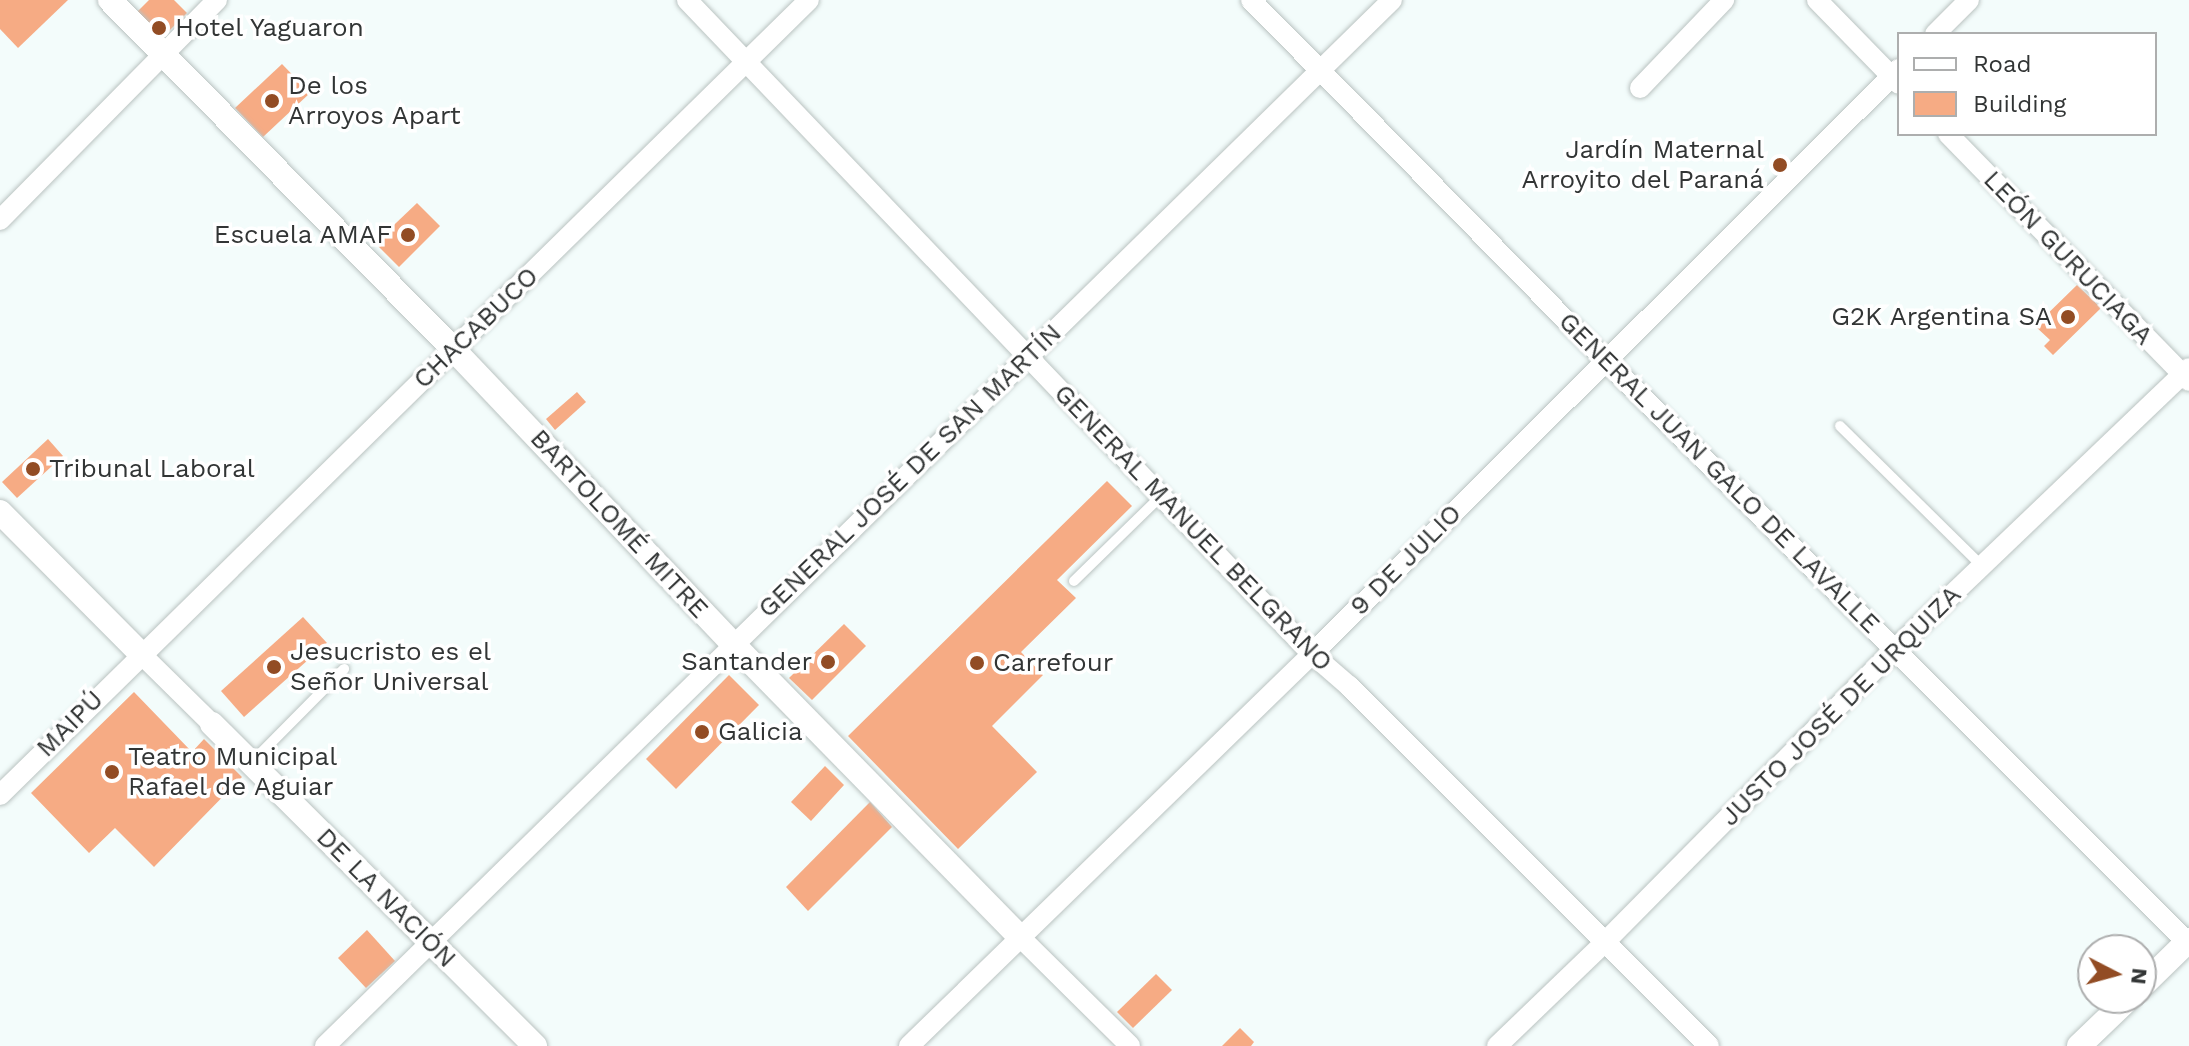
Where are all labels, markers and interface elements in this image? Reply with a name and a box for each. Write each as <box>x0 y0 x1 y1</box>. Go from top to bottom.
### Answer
place label: Hotel Yaguaron <box>175 12 366 44</box>
marker: Hotel Yaguaron <box>150 19 168 37</box>
legend <box>1897 32 2157 136</box>
text: Road <box>1973 50 2032 78</box>
place label: De los Arroyos Apart <box>288 70 462 132</box>
text: Building <box>1973 90 2066 118</box>
marker: De los Arroyos Apart <box>263 92 281 110</box>
place label: Jardín Maternal Arroyito del Paraná <box>1521 134 1764 196</box>
marker: Jardín Maternal Arroyito del Paraná <box>1771 156 1789 174</box>
street label: LEÓN GURUCIAGA <box>1977 164 2159 352</box>
place label: Escuela AMAF <box>212 219 392 251</box>
marker: Escuela AMAF <box>399 226 417 244</box>
street label: CHACABUCO <box>407 261 545 395</box>
place label: G2K Argentina SA <box>1829 301 2052 333</box>
street label: GENERAL JUAN GALO DE LAVALLE <box>1552 306 1886 640</box>
marker: G2K Argentina SA <box>2059 308 2077 326</box>
street label: GENERAL JOSÉ DE SAN MARTÍN <box>751 317 1069 625</box>
street label: GENERAL MANUEL BELGRANO <box>1047 378 1339 678</box>
street label: BARTOLOMÉ MITRE <box>523 423 715 625</box>
place label: Tribunal Laboral <box>49 453 255 485</box>
marker: Tribunal Laboral <box>24 460 42 478</box>
street label: 9 DE JULIO <box>1344 498 1468 622</box>
street label: JUSTO JOSÉ DE URQUIZA <box>1714 579 1968 833</box>
place label: Jesucristo es el Señor Universal <box>290 636 491 698</box>
place label: Santander <box>681 646 812 678</box>
place label: Carrefour <box>993 647 1113 679</box>
marker: Santander <box>819 653 837 671</box>
marker: Carrefour <box>968 654 986 672</box>
marker: Jesucristo es el Señor Universal <box>265 658 283 676</box>
street label: MAIPÚ <box>30 684 110 764</box>
place label: Galicia <box>718 716 803 748</box>
marker: Galicia <box>693 723 711 741</box>
place label: Teatro Municipal Rafael de Aguiar <box>128 741 337 802</box>
marker: Teatro Municipal Rafael de Aguiar <box>103 763 121 781</box>
street label: DE LA NACIÓN <box>309 821 463 975</box>
north arrow <box>2077 934 2157 1014</box>
text: N <box>2126 967 2153 986</box>

